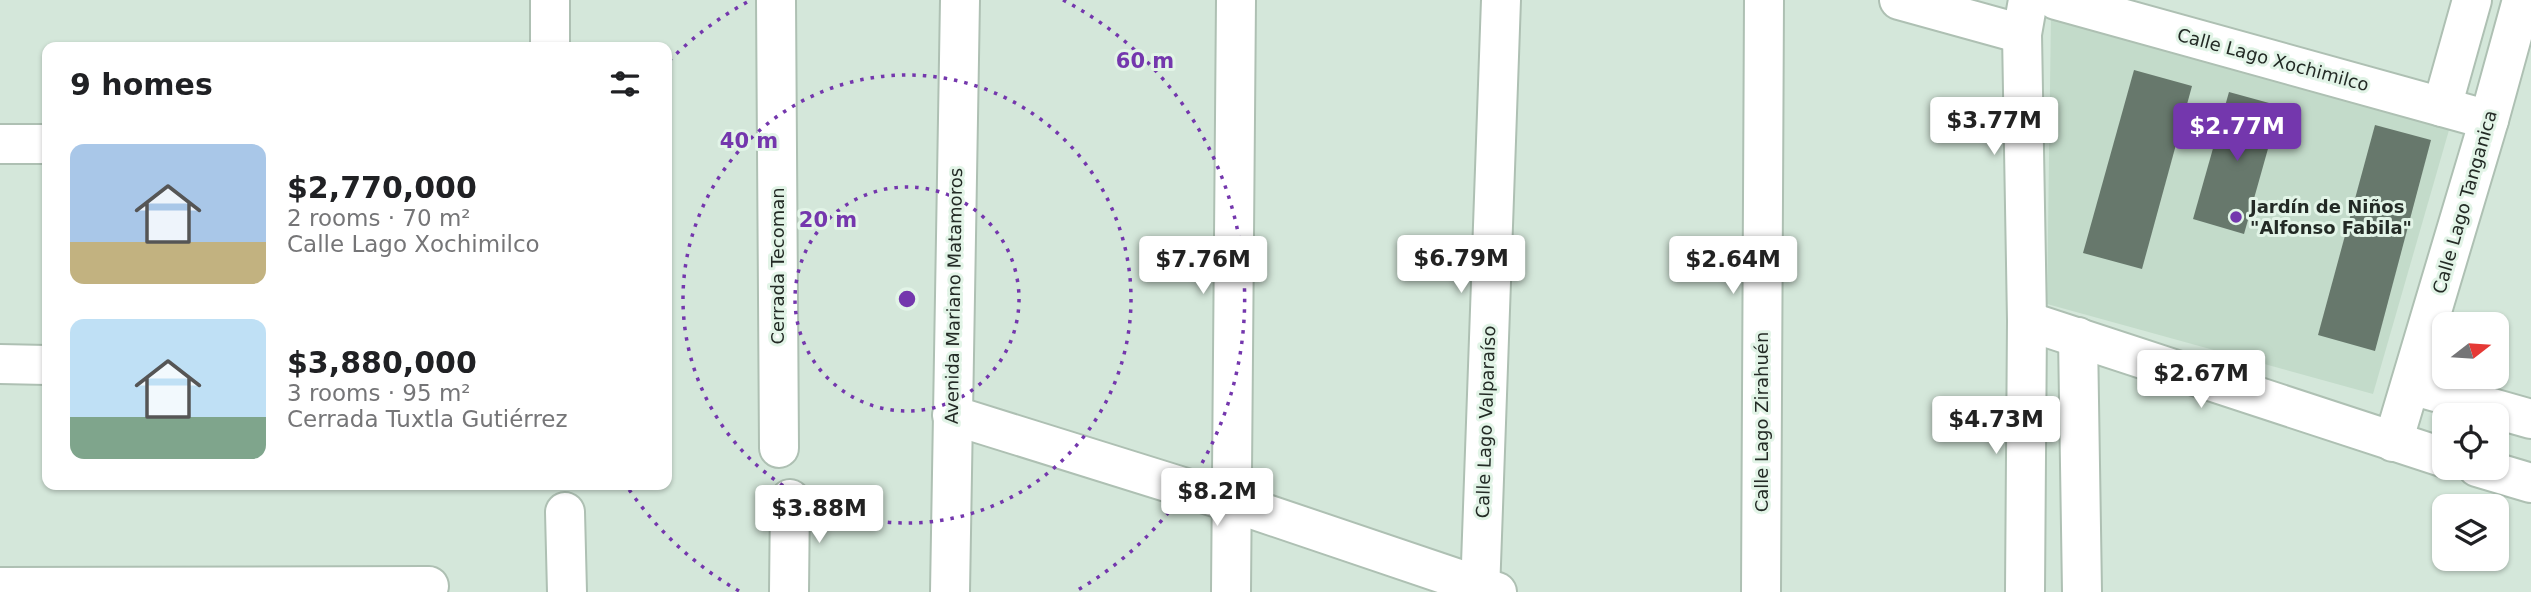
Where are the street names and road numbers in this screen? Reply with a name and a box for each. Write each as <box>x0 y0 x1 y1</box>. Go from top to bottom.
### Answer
street label: Calle Lago Xochimilco <box>2175 24 2371 95</box>
street label: Calle Lago Tanganica <box>2428 108 2501 296</box>
street label: Avenida Mariano Matamoros <box>941 168 966 424</box>
street label: Cerrada Tecoman <box>767 187 788 345</box>
street label: Calle Lago Valparaíso <box>1472 325 1499 519</box>
street label: Calle Lago Zirahuén <box>1751 332 1772 512</box>

